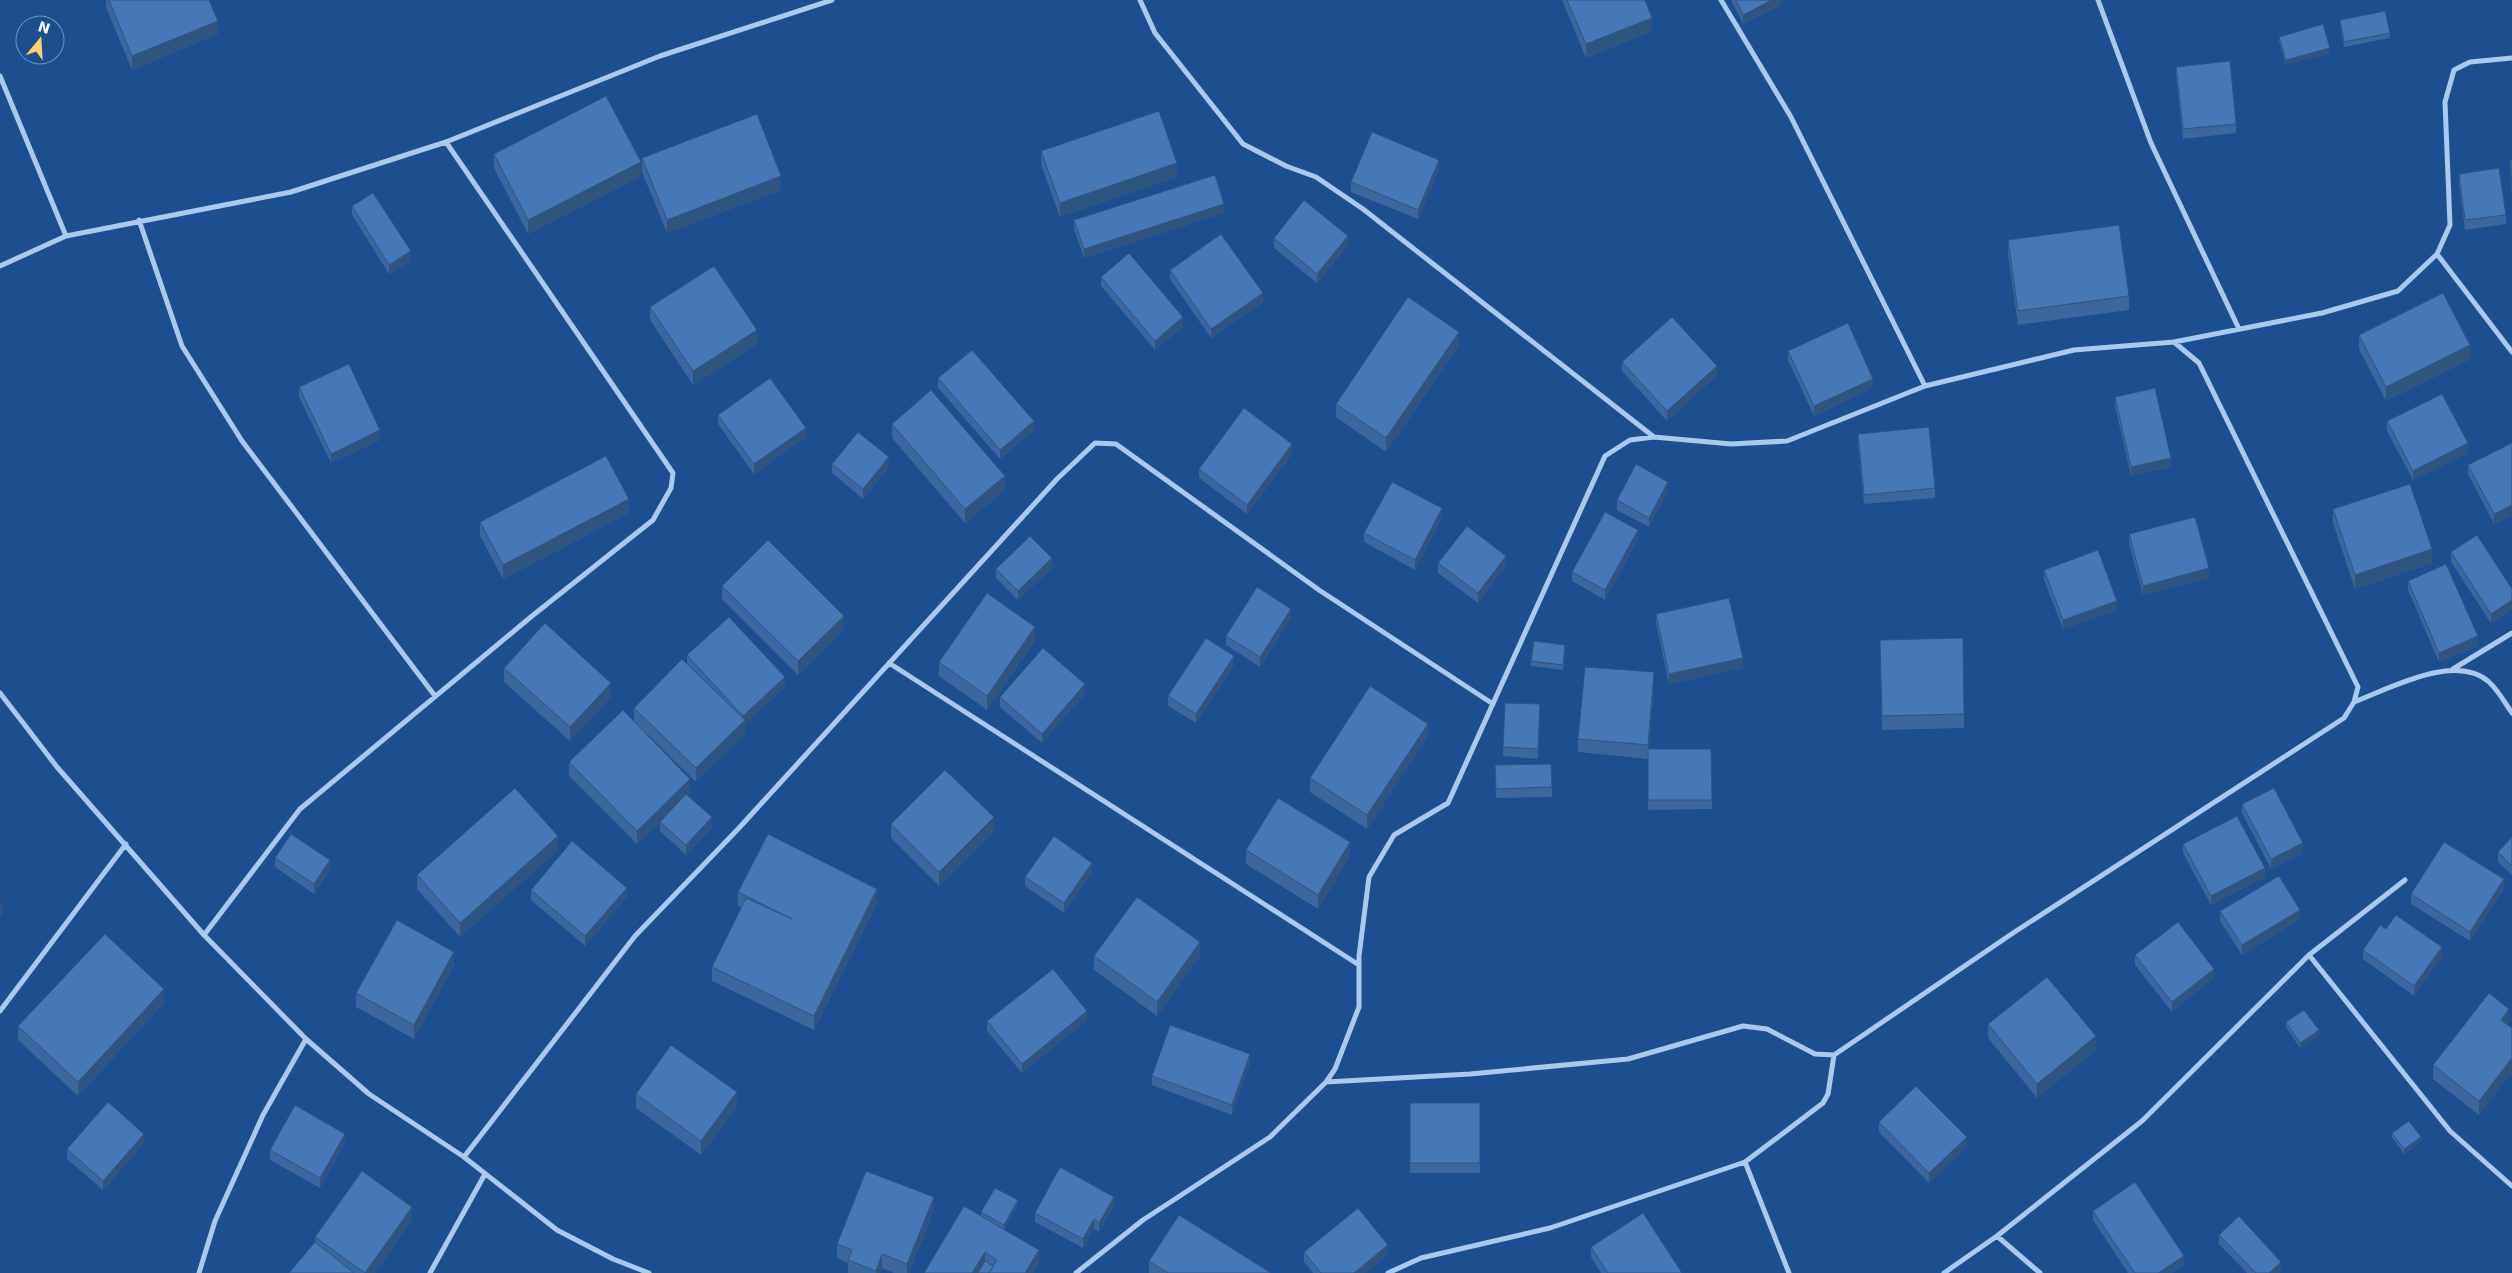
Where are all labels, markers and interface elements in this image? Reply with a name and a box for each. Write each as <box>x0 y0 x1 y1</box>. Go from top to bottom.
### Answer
north arrow <box>15 15 65 65</box>
text: N <box>36 18 52 37</box>

